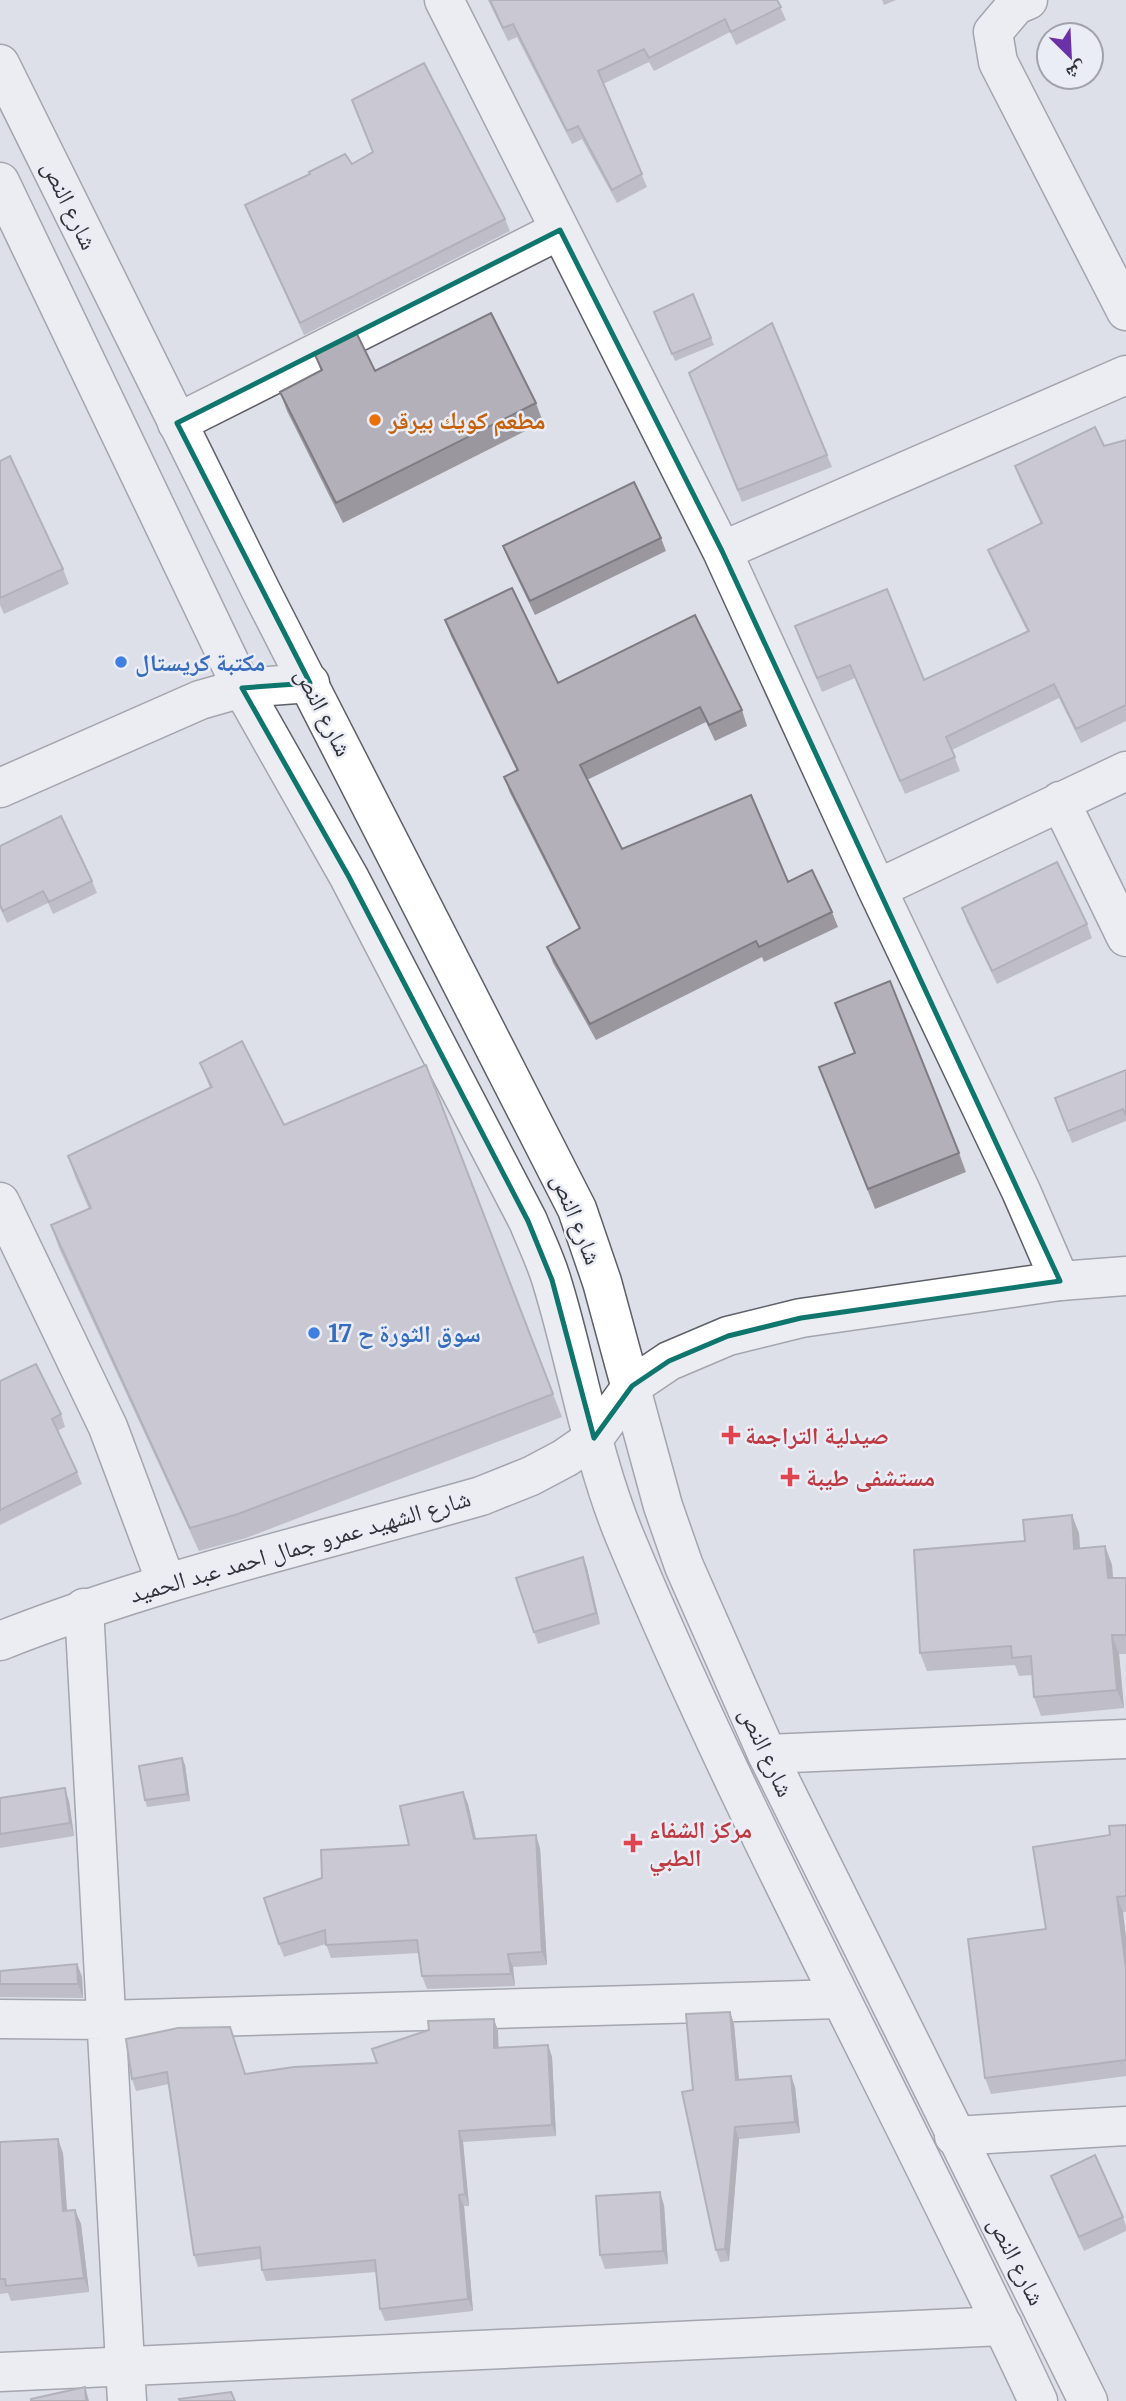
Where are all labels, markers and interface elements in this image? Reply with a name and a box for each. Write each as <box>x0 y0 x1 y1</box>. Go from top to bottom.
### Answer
north arrow <box>1035 21 1105 91</box>
text: ش <box>1063 56 1091 87</box>
street label: شارع النص <box>35 155 105 255</box>
place label: مطعم كويك بيرقر <box>388 405 546 437</box>
marker: مطعم كويك بيرقر <box>367 412 383 428</box>
place label: مكتبة كريستال <box>135 647 265 678</box>
marker: مكتبة كريستال <box>113 654 129 670</box>
street label: شارع النص <box>289 662 359 762</box>
street label: شارع النص <box>545 1169 609 1269</box>
place label: سوق الثورة ح 17 <box>328 1318 481 1349</box>
marker: سوق الثورة ح 17 <box>306 1325 322 1341</box>
place label: صيدلية التراجمة <box>745 1420 889 1451</box>
marker: صيدلية التراجمة <box>723 1427 739 1443</box>
place label: مستشفى طيبة <box>806 1462 935 1493</box>
marker: مستشفى طيبة <box>780 1467 800 1487</box>
street label: شارع الشهيد عمرو جمال احمد عبد الحميد <box>126 1482 474 1610</box>
street label: شارع النص <box>733 1702 801 1802</box>
place label: مركز الشفاء الطبي <box>649 1814 752 1876</box>
marker: مركز الشفاء الطبي <box>623 1833 643 1853</box>
street label: شارع النص <box>982 2211 1052 2311</box>

